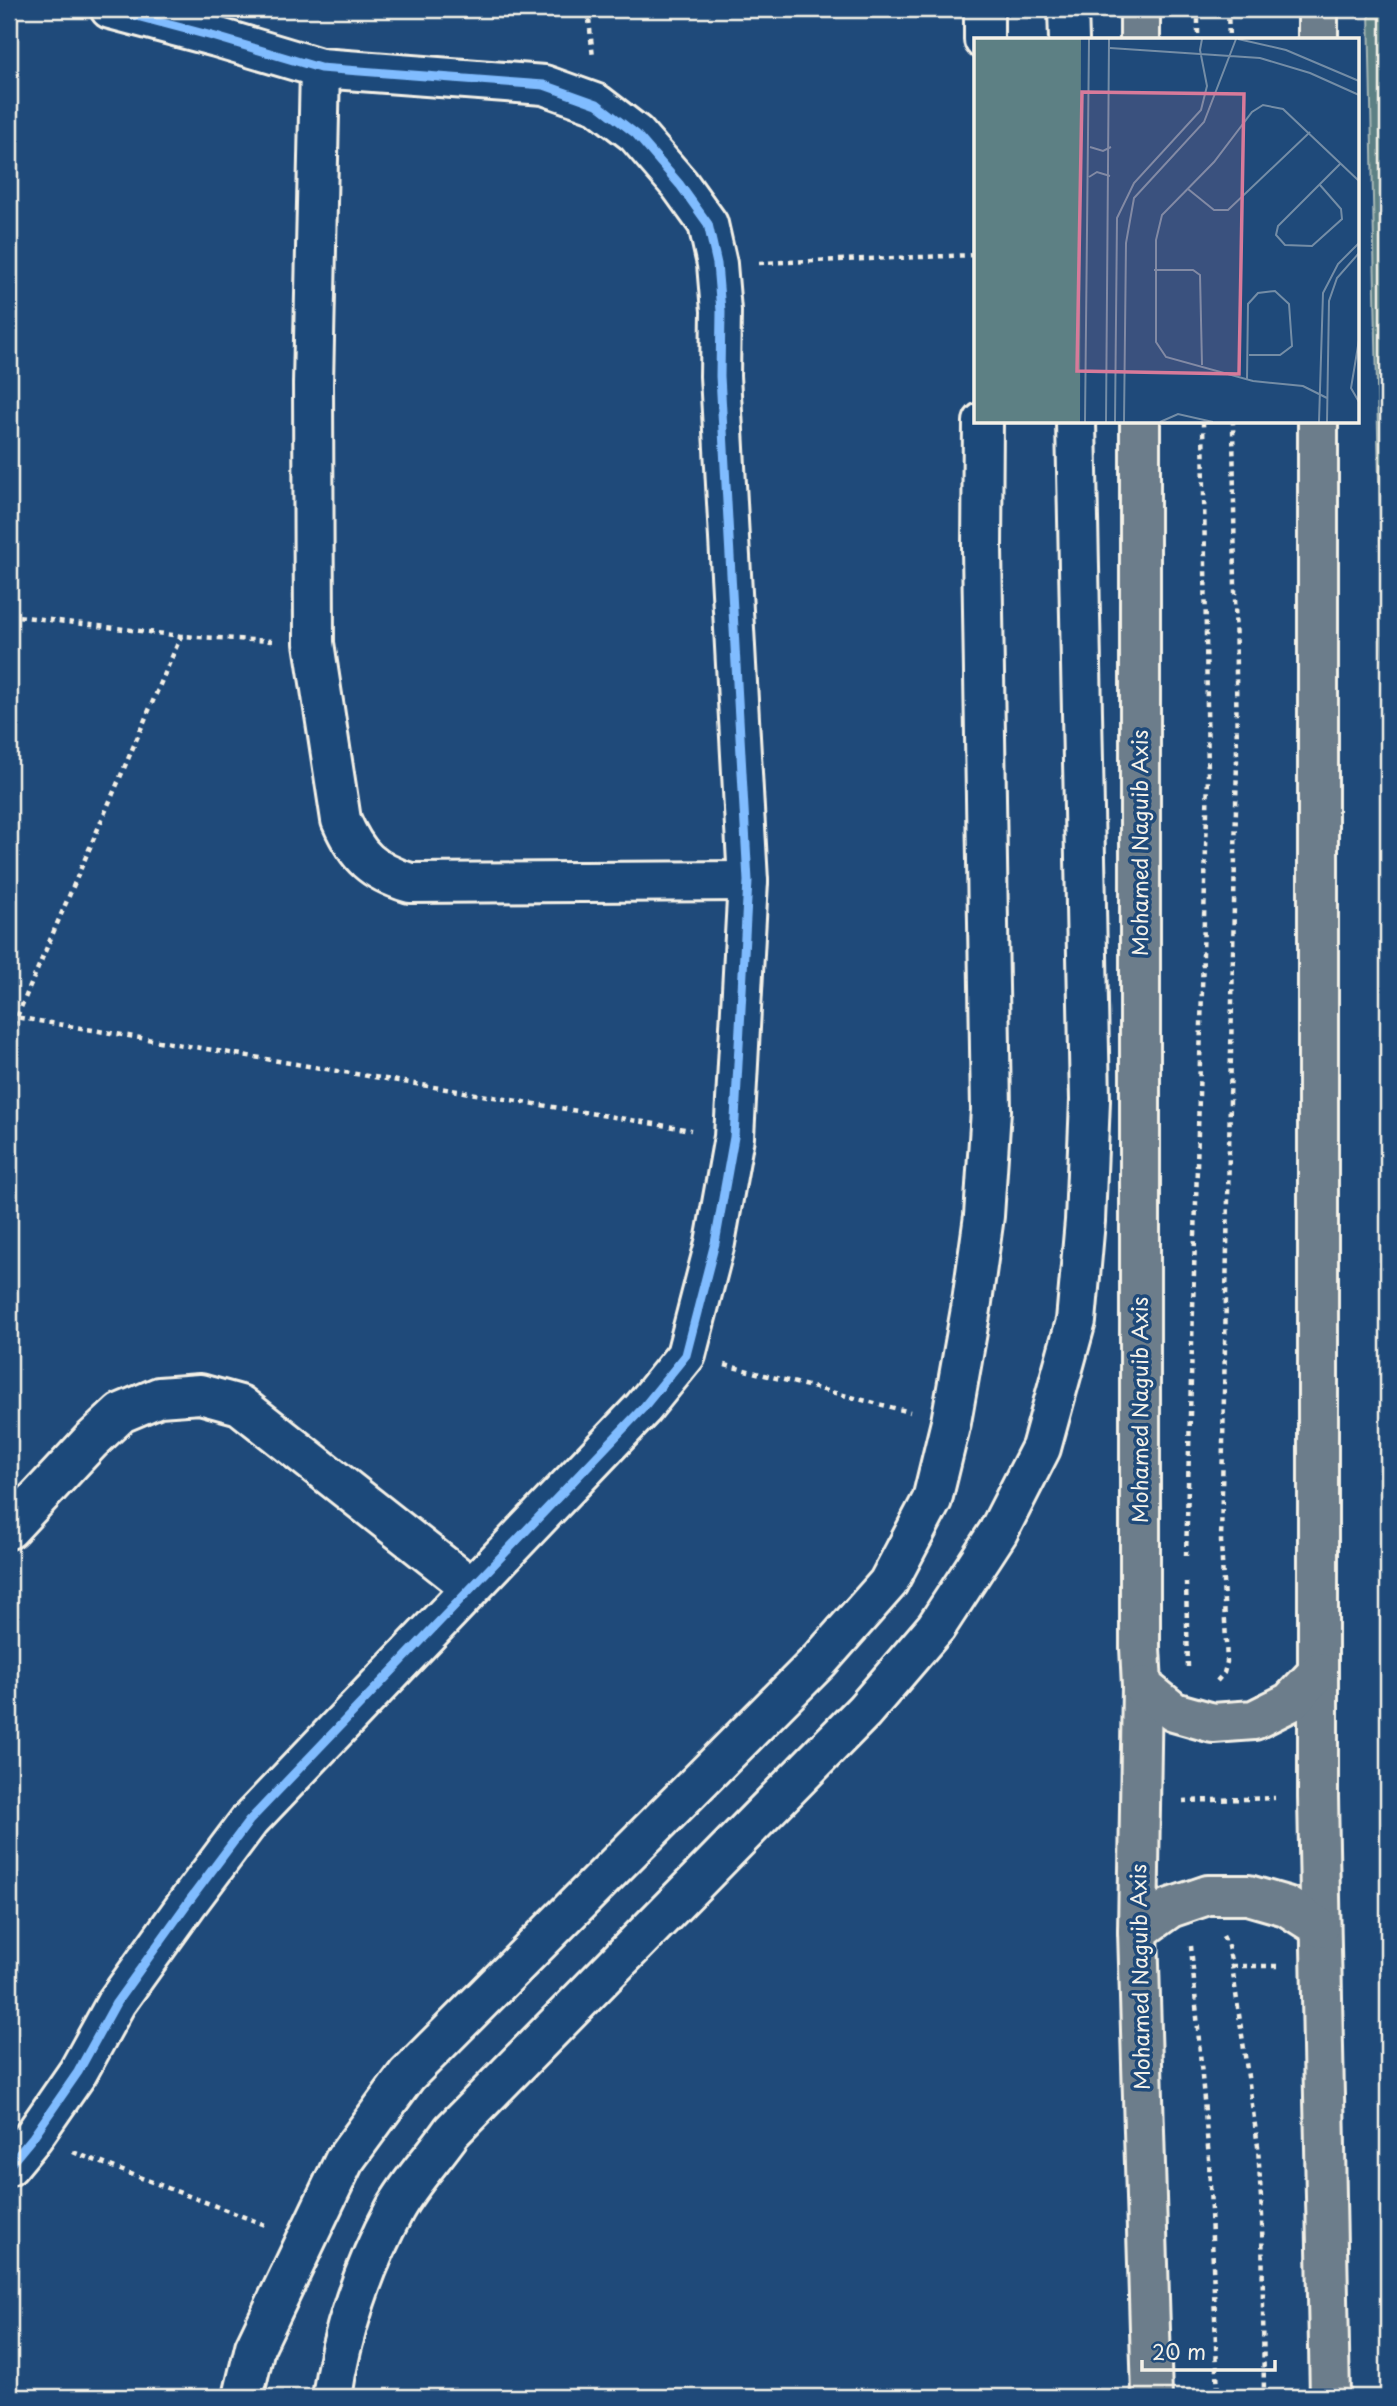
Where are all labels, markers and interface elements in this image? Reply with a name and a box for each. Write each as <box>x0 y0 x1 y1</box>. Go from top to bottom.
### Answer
inset map <box>974 38 1358 424</box>
street label: Mohamed Naguib Axis <box>1123 730 1155 956</box>
street label: Mohamed Naguib Axis <box>1123 1297 1155 1523</box>
street label: Mohamed Naguib Axis <box>1121 1864 1157 2091</box>
scale bar <box>1142 2329 1274 2373</box>
text: 20 m <box>1152 2335 1206 2367</box>

